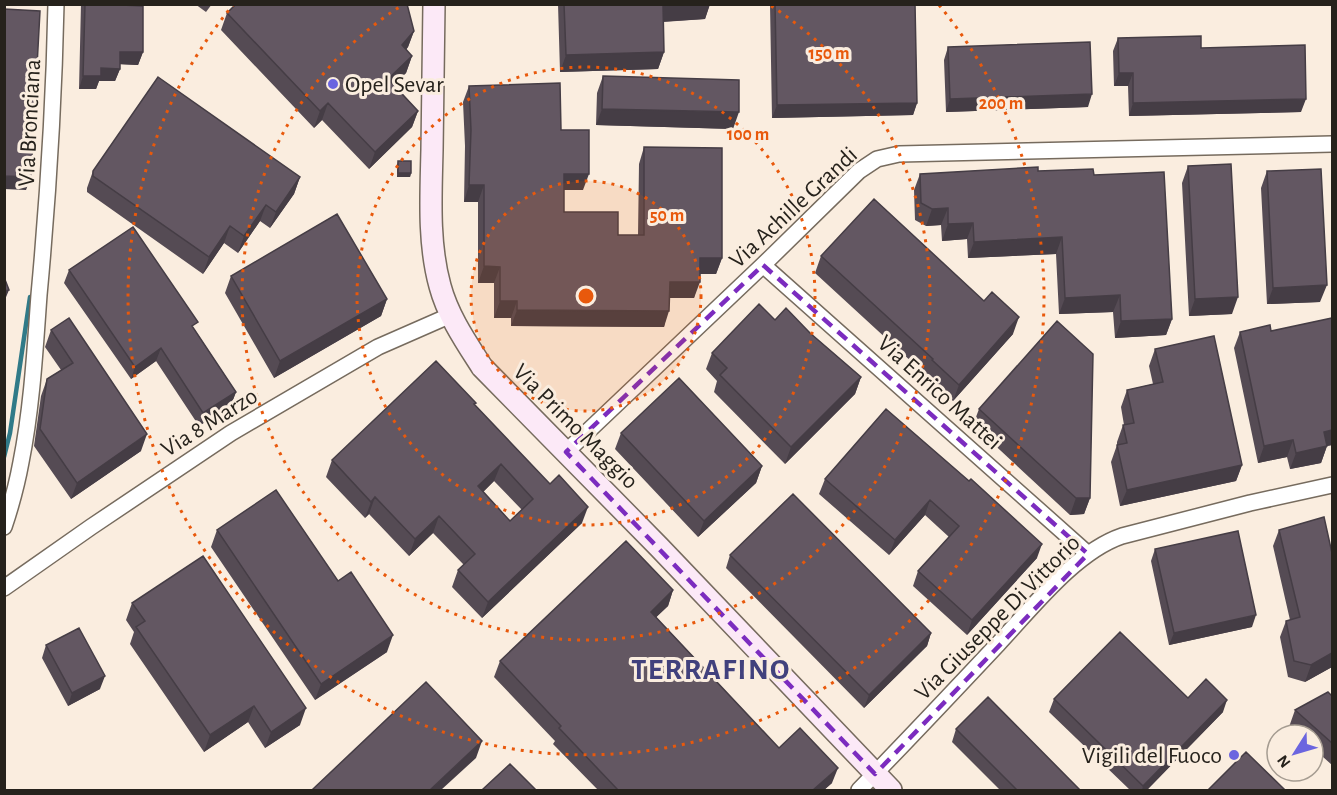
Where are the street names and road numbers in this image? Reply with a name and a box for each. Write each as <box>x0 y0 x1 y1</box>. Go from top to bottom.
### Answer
street label: Via Bronciana <box>15 58 45 188</box>
street label: Via Achille Grandi <box>725 143 862 273</box>
street label: Via Enrico Mattei <box>873 331 1006 455</box>
street label: Via Primo Maggio <box>508 360 642 494</box>
street label: Via 8 Marzo <box>157 384 262 462</box>
street label: Via Giuseppe Di Vittorio <box>910 530 1085 705</box>

